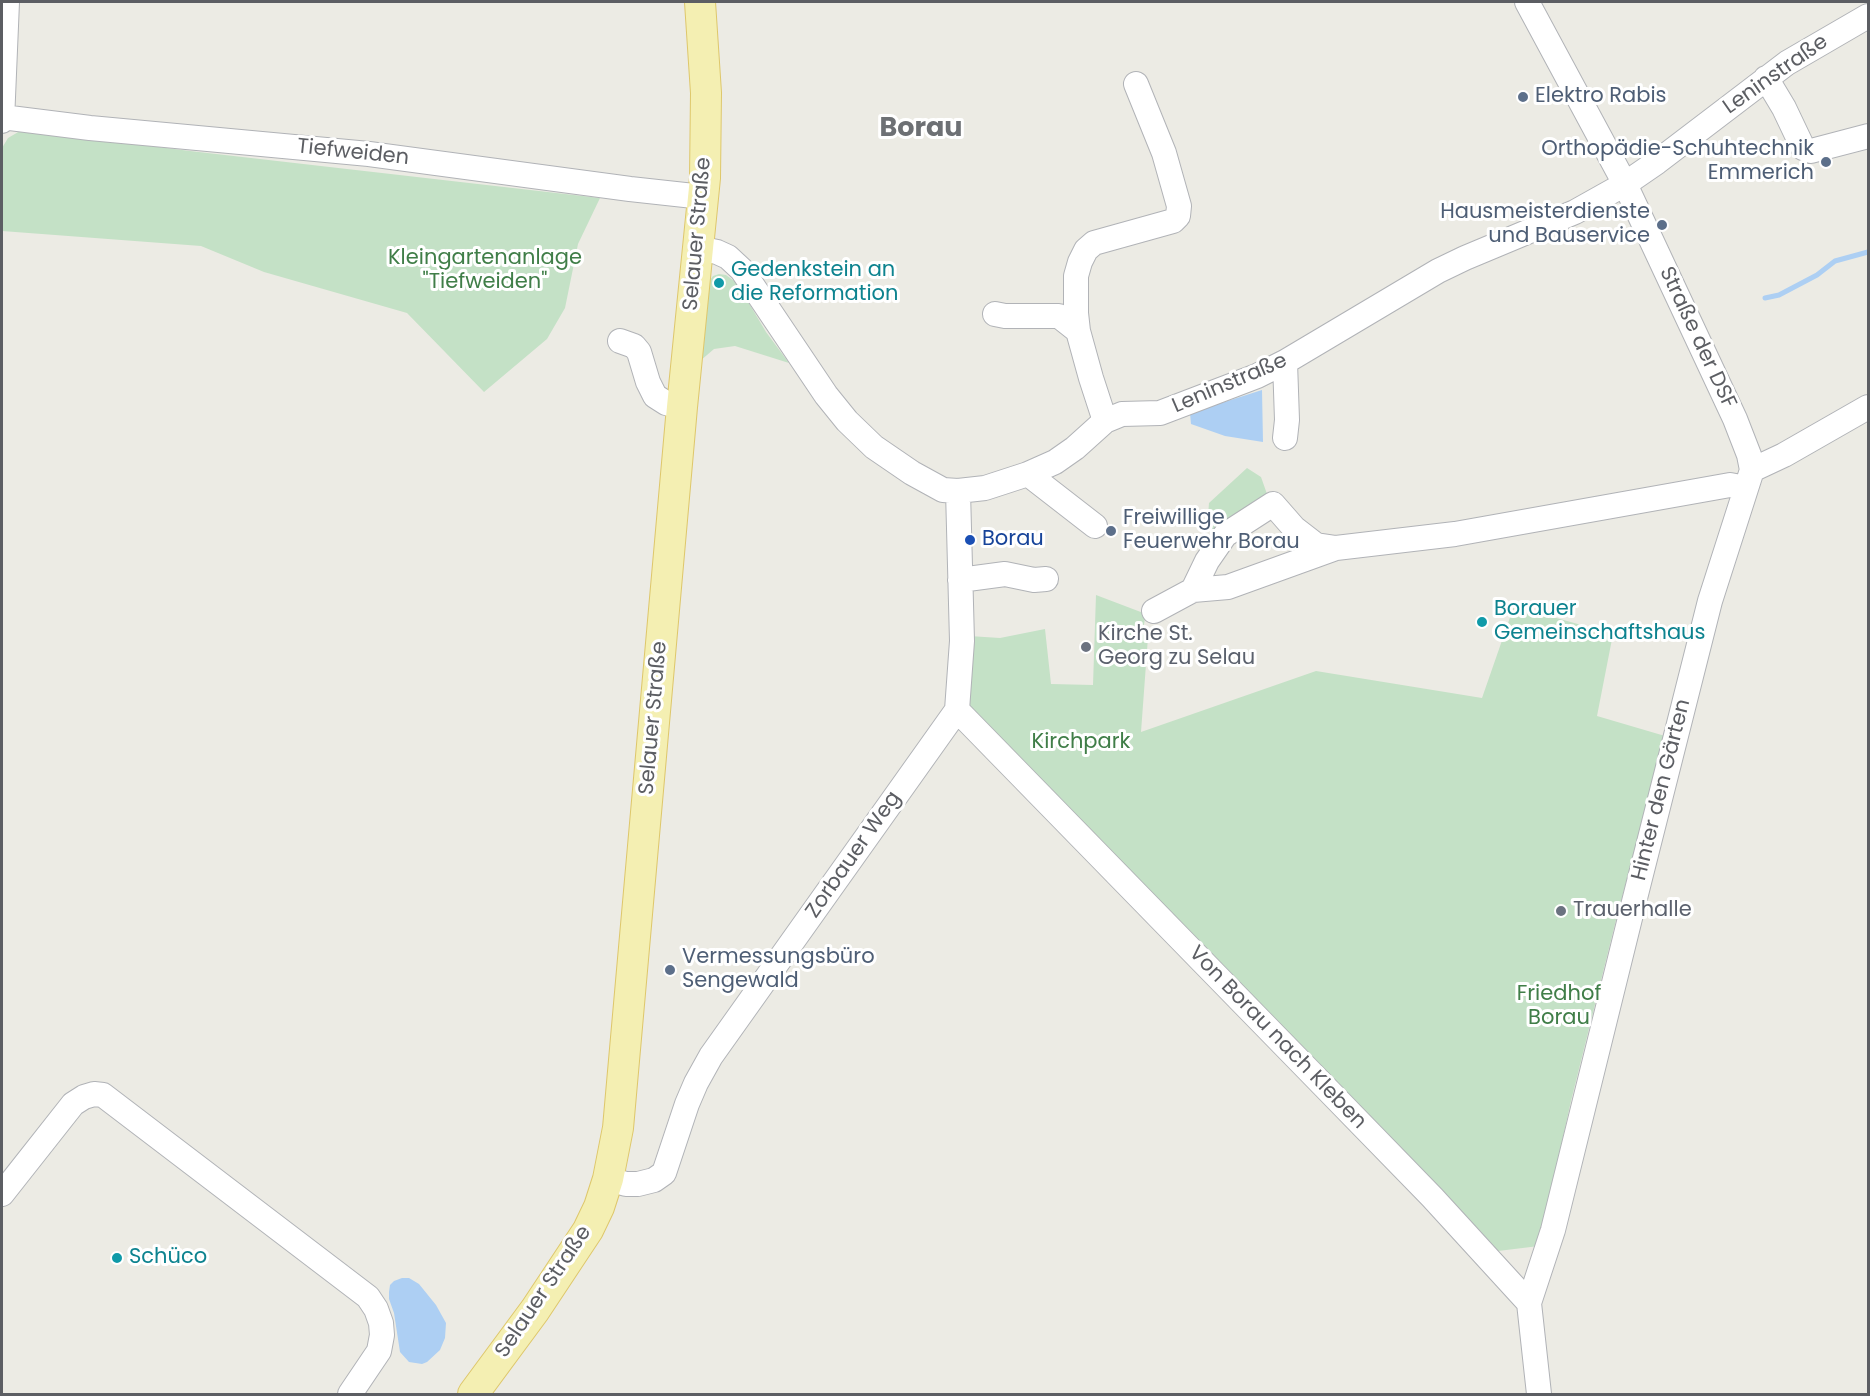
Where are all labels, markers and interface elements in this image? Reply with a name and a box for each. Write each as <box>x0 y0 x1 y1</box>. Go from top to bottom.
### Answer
street label: Leninstraße <box>1719 30 1833 120</box>
place label: Elektro Rabis <box>1535 84 1667 110</box>
marker: Elektro Rabis <box>1516 90 1530 104</box>
district label: Borau <box>879 113 963 145</box>
street label: Tiefweiden <box>296 135 410 171</box>
place label: Orthopädie-Schuhtechnik Emmerich <box>1541 137 1814 187</box>
marker: Orthopädie-Schuhtechnik Emmerich <box>1819 155 1833 169</box>
street label: Selauer Straße <box>679 156 717 312</box>
place label: Hausmeisterdienste und Bauservice <box>1440 200 1650 250</box>
marker: Hausmeisterdienste und Bauservice <box>1655 218 1669 232</box>
park label: Kleingartenanlage "Tiefweiden" <box>388 246 582 296</box>
place label: Gedenkstein an die Reformation <box>731 258 898 308</box>
street label: Straße der DSF <box>1653 263 1741 413</box>
marker: Gedenkstein an die Reformation <box>712 276 726 290</box>
street label: Leninstraße <box>1169 349 1291 419</box>
place label: Freiwillige Feuerwehr Borau <box>1123 506 1300 556</box>
marker: Freiwillige Feuerwehr Borau <box>1104 524 1118 538</box>
place label: Borau <box>982 527 1044 553</box>
marker: Borau <box>963 533 977 547</box>
place label: Borauer Gemeinschaftshaus <box>1494 597 1706 647</box>
marker: Borauer Gemeinschaftshaus <box>1475 615 1489 629</box>
place label: Kirche St. Georg zu Selau <box>1098 622 1255 672</box>
street label: Selauer Straße <box>635 640 673 796</box>
marker: Kirche St. Georg zu Selau <box>1079 640 1093 654</box>
street label: Hinter den Gärten <box>1627 697 1697 883</box>
park label: Kirchpark <box>1032 730 1130 756</box>
street label: Zorbauer Weg <box>801 787 907 923</box>
place label: Trauerhalle <box>1573 898 1692 924</box>
marker: Trauerhalle <box>1554 904 1568 918</box>
street label: Von Borau nach Kleben <box>1183 941 1371 1135</box>
place label: Vermessungsbüro Sengewald <box>682 945 875 995</box>
marker: Vermessungsbüro Sengewald <box>663 963 677 977</box>
park label: Friedhof Borau <box>1517 982 1601 1032</box>
street label: Selauer Straße <box>491 1221 597 1363</box>
place label: Schüco <box>129 1245 207 1271</box>
marker: Schüco <box>110 1251 124 1265</box>

